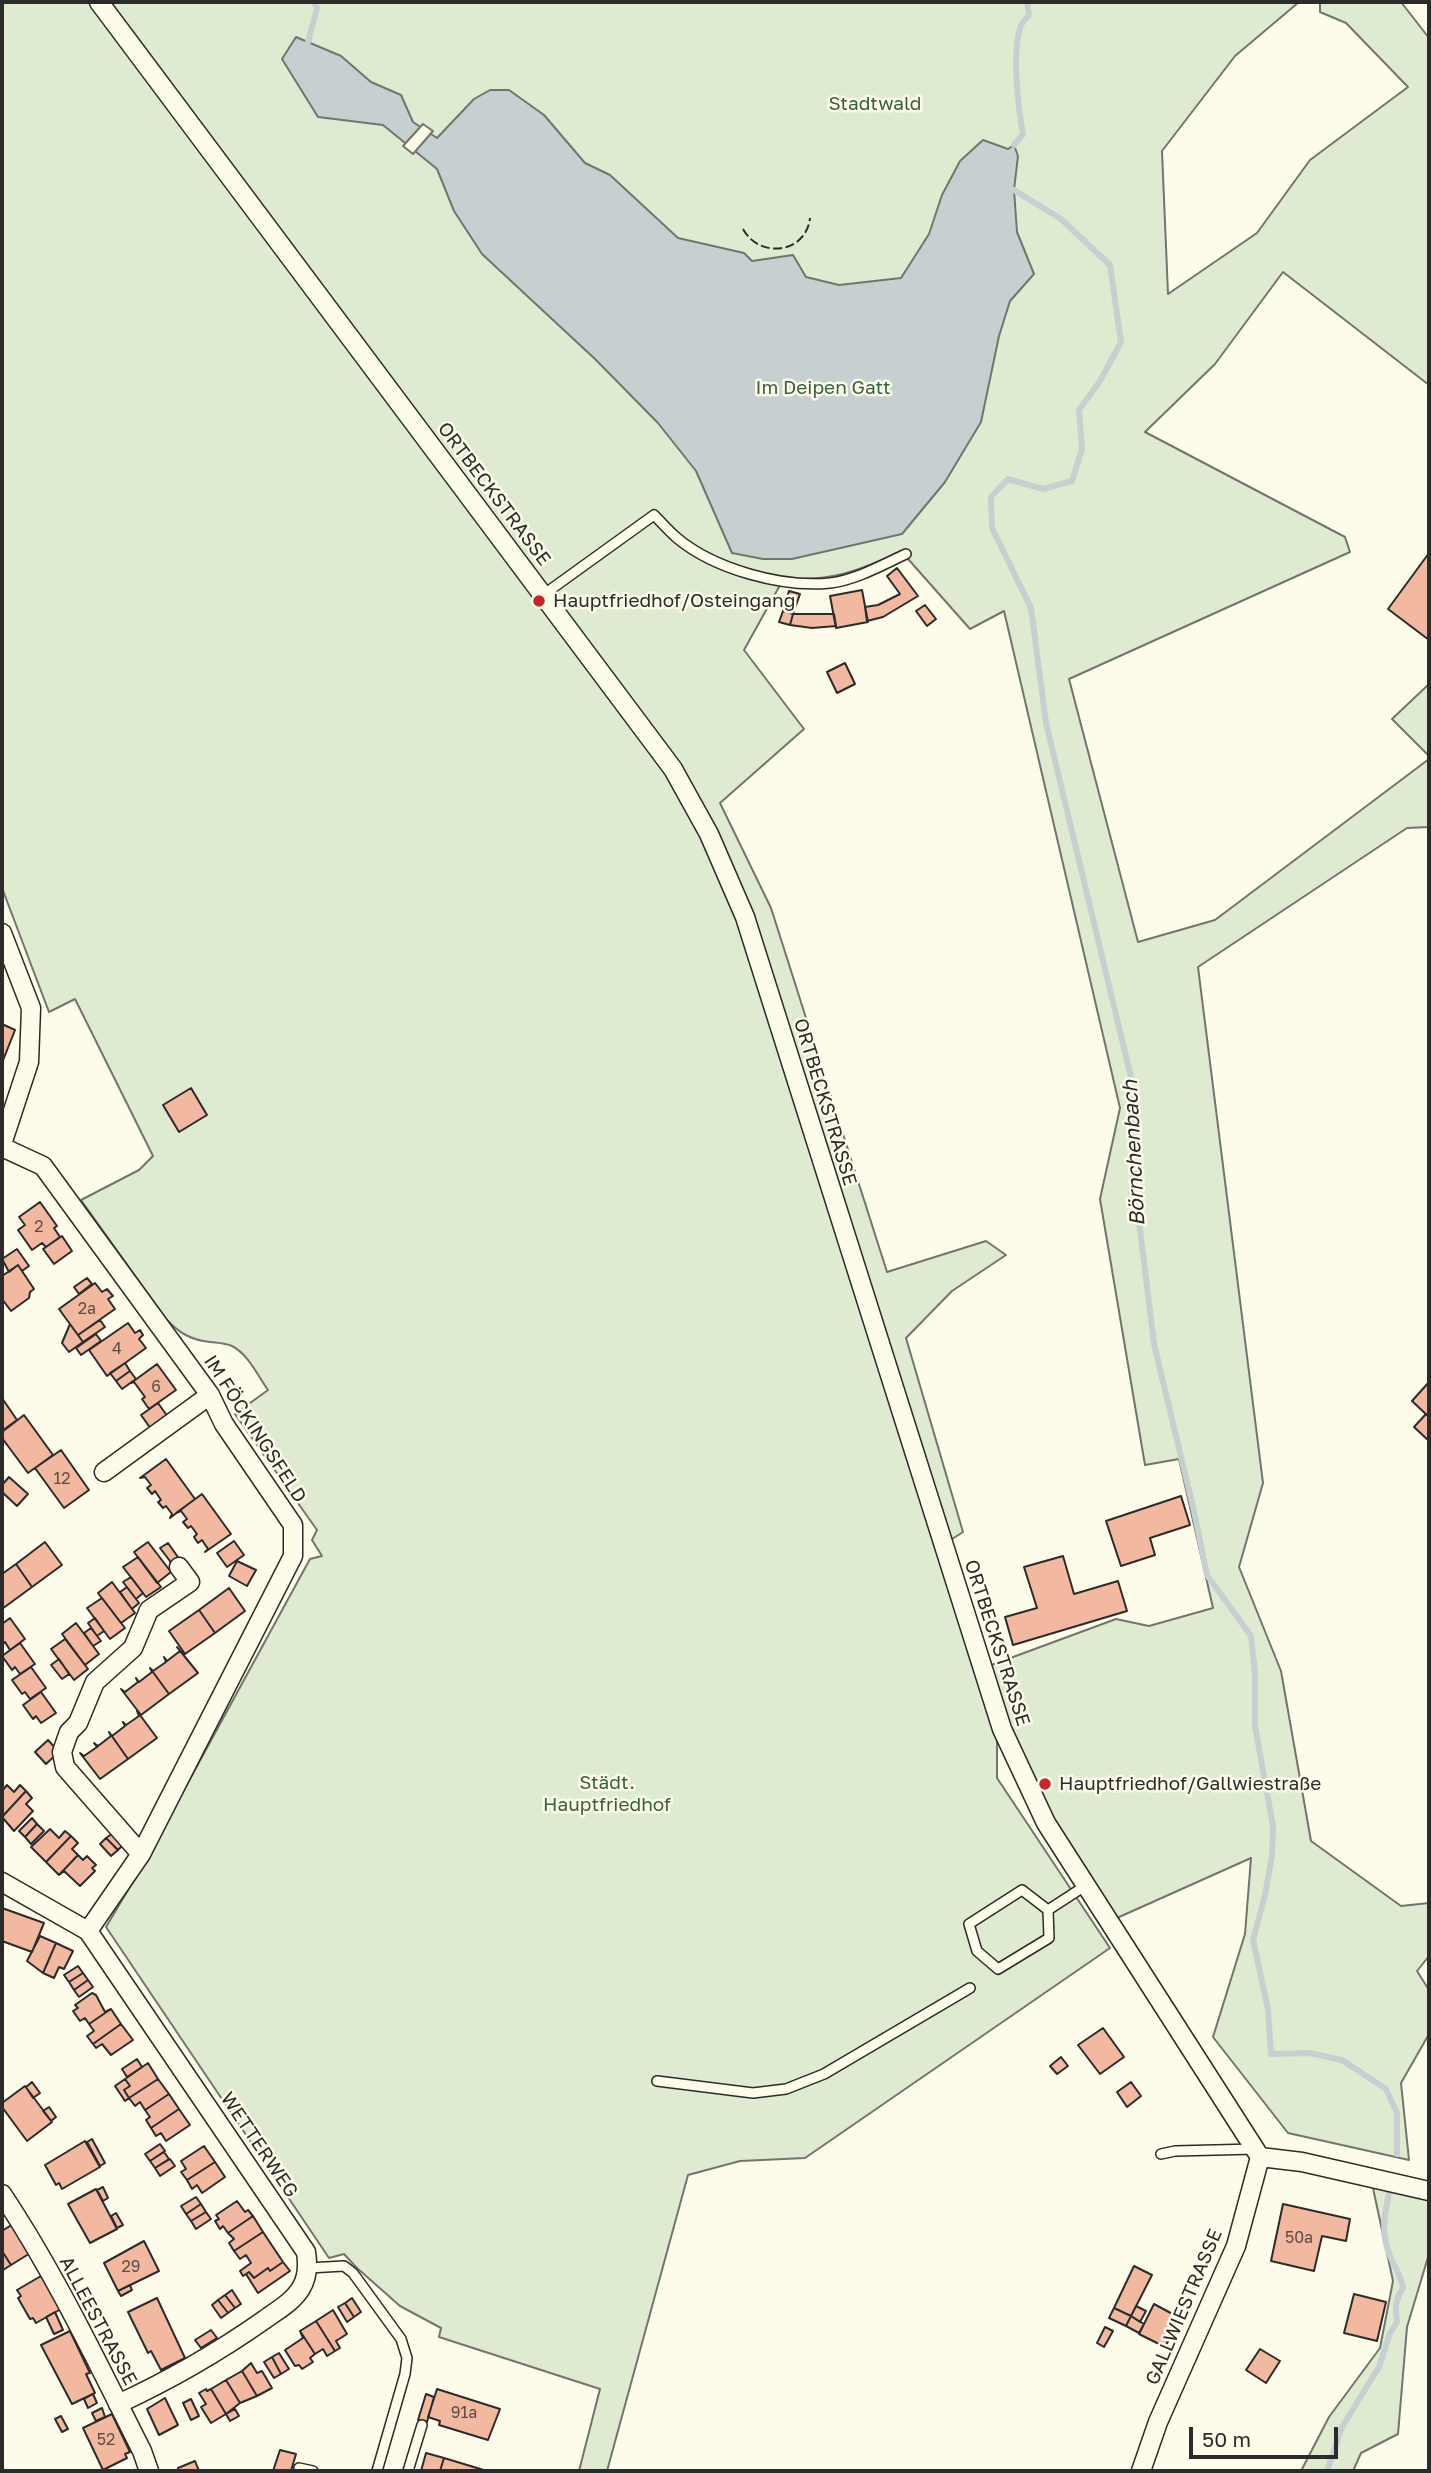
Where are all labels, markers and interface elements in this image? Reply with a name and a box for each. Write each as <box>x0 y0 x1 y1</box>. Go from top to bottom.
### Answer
park label: Stadtwald <box>829 93 921 115</box>
park label: Im Deipen Gatt <box>755 377 891 399</box>
street label: ORTBECKSTRASSE <box>433 418 555 570</box>
place label: Hauptfriedhof/Osteingang <box>553 590 795 612</box>
marker: Hauptfriedhof/Osteingang <box>531 593 547 609</box>
street label: ORTBECKSTRASSE <box>789 1016 861 1188</box>
water label: Börnchenbach <box>1118 1079 1150 1227</box>
house number: 2 <box>34 1217 44 1237</box>
house number: 2a <box>78 1299 96 1319</box>
house number: 4 <box>112 1339 122 1359</box>
street label: IM FÖCKINGSFELD <box>199 1351 311 1507</box>
house number: 6 <box>151 1377 161 1397</box>
house number: 12 <box>53 1469 71 1489</box>
street label: ORTBECKSTRASSE <box>959 1557 1035 1729</box>
park label: Städt. Hauptfriedhof <box>543 1772 671 1816</box>
place label: Hauptfriedhof/Gallwiestraße <box>1059 1773 1321 1795</box>
marker: Hauptfriedhof/Gallwiestraße <box>1037 1776 1053 1792</box>
street label: WETTERWEG <box>215 2088 303 2202</box>
street label: GALLWIESTRASSE <box>1141 2226 1227 2388</box>
house number: 50a <box>1285 2228 1313 2248</box>
street label: ALLEESTRASSE <box>54 2253 142 2389</box>
house number: 29 <box>122 2257 140 2277</box>
house number: 91a <box>451 2403 477 2423</box>
scale bar <box>1193 2414 1342 2458</box>
text: 50 m <box>1202 2426 1251 2452</box>
house number: 52 <box>97 2430 115 2450</box>

